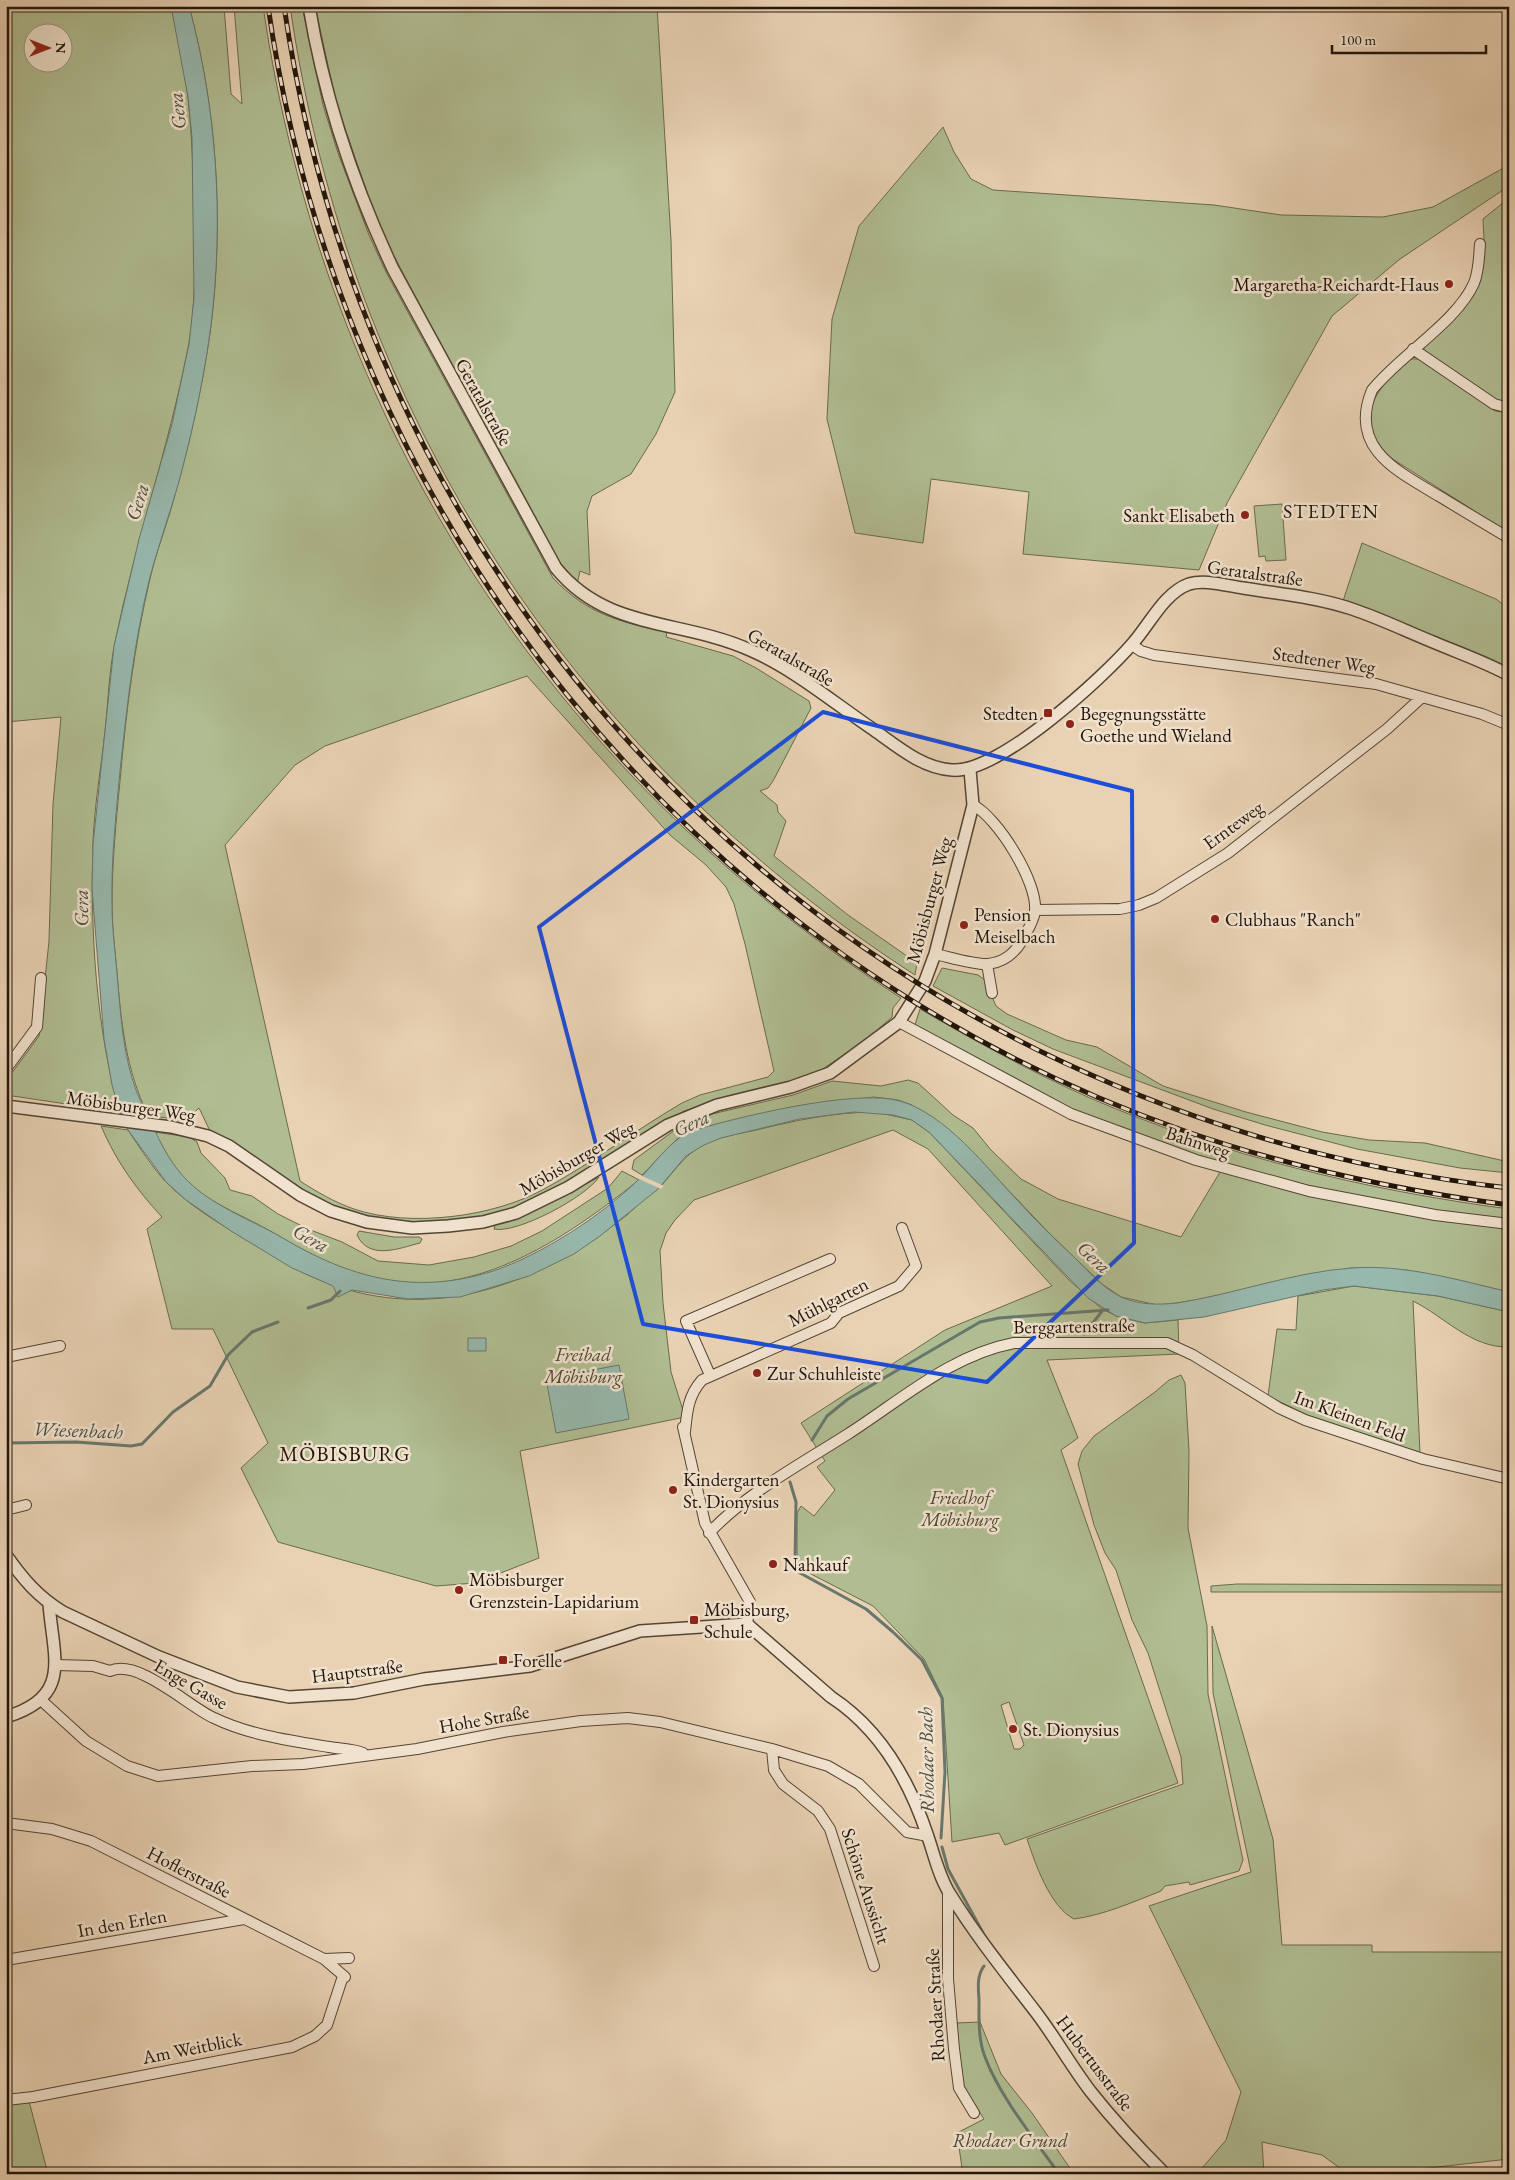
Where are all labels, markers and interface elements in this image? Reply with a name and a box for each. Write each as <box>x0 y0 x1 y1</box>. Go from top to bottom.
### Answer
north arrow <box>22 22 72 72</box>
scale bar <box>1332 22 1486 54</box>
text: 100 m <box>1340 30 1377 49</box>
text: N <box>52 42 70 54</box>
water label: Gera <box>162 91 192 131</box>
place label: Margaretha-Reichardt-Haus <box>1233 272 1439 297</box>
marker: Margaretha-Reichardt-Haus <box>1443 278 1455 290</box>
street label: Geratalstraße <box>450 354 518 450</box>
water label: Gera <box>119 480 155 524</box>
district label: STEDTEN <box>1283 498 1379 524</box>
place label: Sankt Elisabeth <box>1123 503 1235 528</box>
marker: Sankt Elisabeth <box>1239 509 1251 521</box>
street label: Geratalstraße <box>1206 554 1304 592</box>
street label: Geratalstraße <box>743 622 839 692</box>
street label: Stedtener Weg <box>1271 640 1378 680</box>
place label: Stedten <box>983 701 1038 726</box>
place label: Begegnungsstätte Goethe und Wieland <box>1080 701 1232 748</box>
marker: Stedten <box>1042 707 1054 719</box>
marker: Begegnungsstätte Goethe und Wieland <box>1064 718 1076 730</box>
street label: Ernteweg <box>1198 794 1269 855</box>
street label: Möbisburger Weg <box>900 833 958 966</box>
water label: Gera <box>68 889 94 927</box>
place label: Pension Meiselbach <box>974 902 1056 949</box>
place label: Clubhaus "Ranch" <box>1225 907 1361 932</box>
marker: Clubhaus "Ranch" <box>1209 913 1221 925</box>
marker: Pension Meiselbach <box>958 919 970 931</box>
street label: Möbisburger Weg <box>65 1085 198 1128</box>
water label: Gera <box>669 1104 713 1142</box>
street label: Möbisburger Weg <box>515 1114 640 1201</box>
street label: Bahnweg <box>1163 1120 1234 1164</box>
water label: Gera <box>288 1218 334 1258</box>
water label: Gera <box>1072 1235 1116 1279</box>
street label: Mühlgarten <box>784 1271 872 1333</box>
street label: Berggartenstraße <box>1013 1312 1135 1340</box>
park label: Freibad Möbisburg <box>543 1342 623 1389</box>
place label: Zur Schuhleiste <box>767 1361 881 1386</box>
marker: Zur Schuhleiste <box>751 1367 763 1379</box>
street label: Im Kleinen Feld <box>1291 1384 1409 1448</box>
water label: Wiesenbach <box>33 1415 124 1445</box>
district label: MÖBISBURG <box>279 1440 411 1467</box>
place label: Kindergarten St. Dionysius <box>683 1467 780 1514</box>
marker: Kindergarten St. Dionysius <box>667 1484 679 1496</box>
park label: Friedhof Möbisburg <box>920 1485 1000 1532</box>
place label: Nahkauf <box>783 1552 850 1577</box>
marker: Nahkauf <box>767 1558 779 1570</box>
place label: Möbisburger Grenzstein-Lapidarium <box>469 1567 640 1614</box>
marker: Möbisburger Grenzstein-Lapidarium <box>453 1584 465 1596</box>
place label: Möbisburg, Schule <box>704 1597 790 1644</box>
marker: Möbisburg, Schule <box>688 1614 700 1626</box>
place label: Forelle <box>513 1648 562 1673</box>
street label: Enge Gasse <box>150 1653 232 1715</box>
street label: Hauptstraße <box>310 1653 404 1689</box>
marker: Forelle <box>497 1654 509 1666</box>
street label: Hohe Straße <box>437 1699 531 1739</box>
water label: Rhodaer Bach <box>912 1706 940 1813</box>
place label: St. Dionysius <box>1023 1717 1119 1742</box>
marker: St. Dionysius <box>1007 1723 1019 1735</box>
street label: Schöne Aussicht <box>835 1825 897 1947</box>
street label: Hoflerstraße <box>143 1840 235 1904</box>
street label: In den Erlen <box>75 1903 169 1943</box>
street label: Rhodaer Straße <box>920 1948 950 2062</box>
street label: Hubertusstraße <box>1051 2010 1139 2116</box>
street label: Am Weitblick <box>139 2026 245 2070</box>
park label: Rhodaer Grund <box>952 2128 1068 2153</box>

